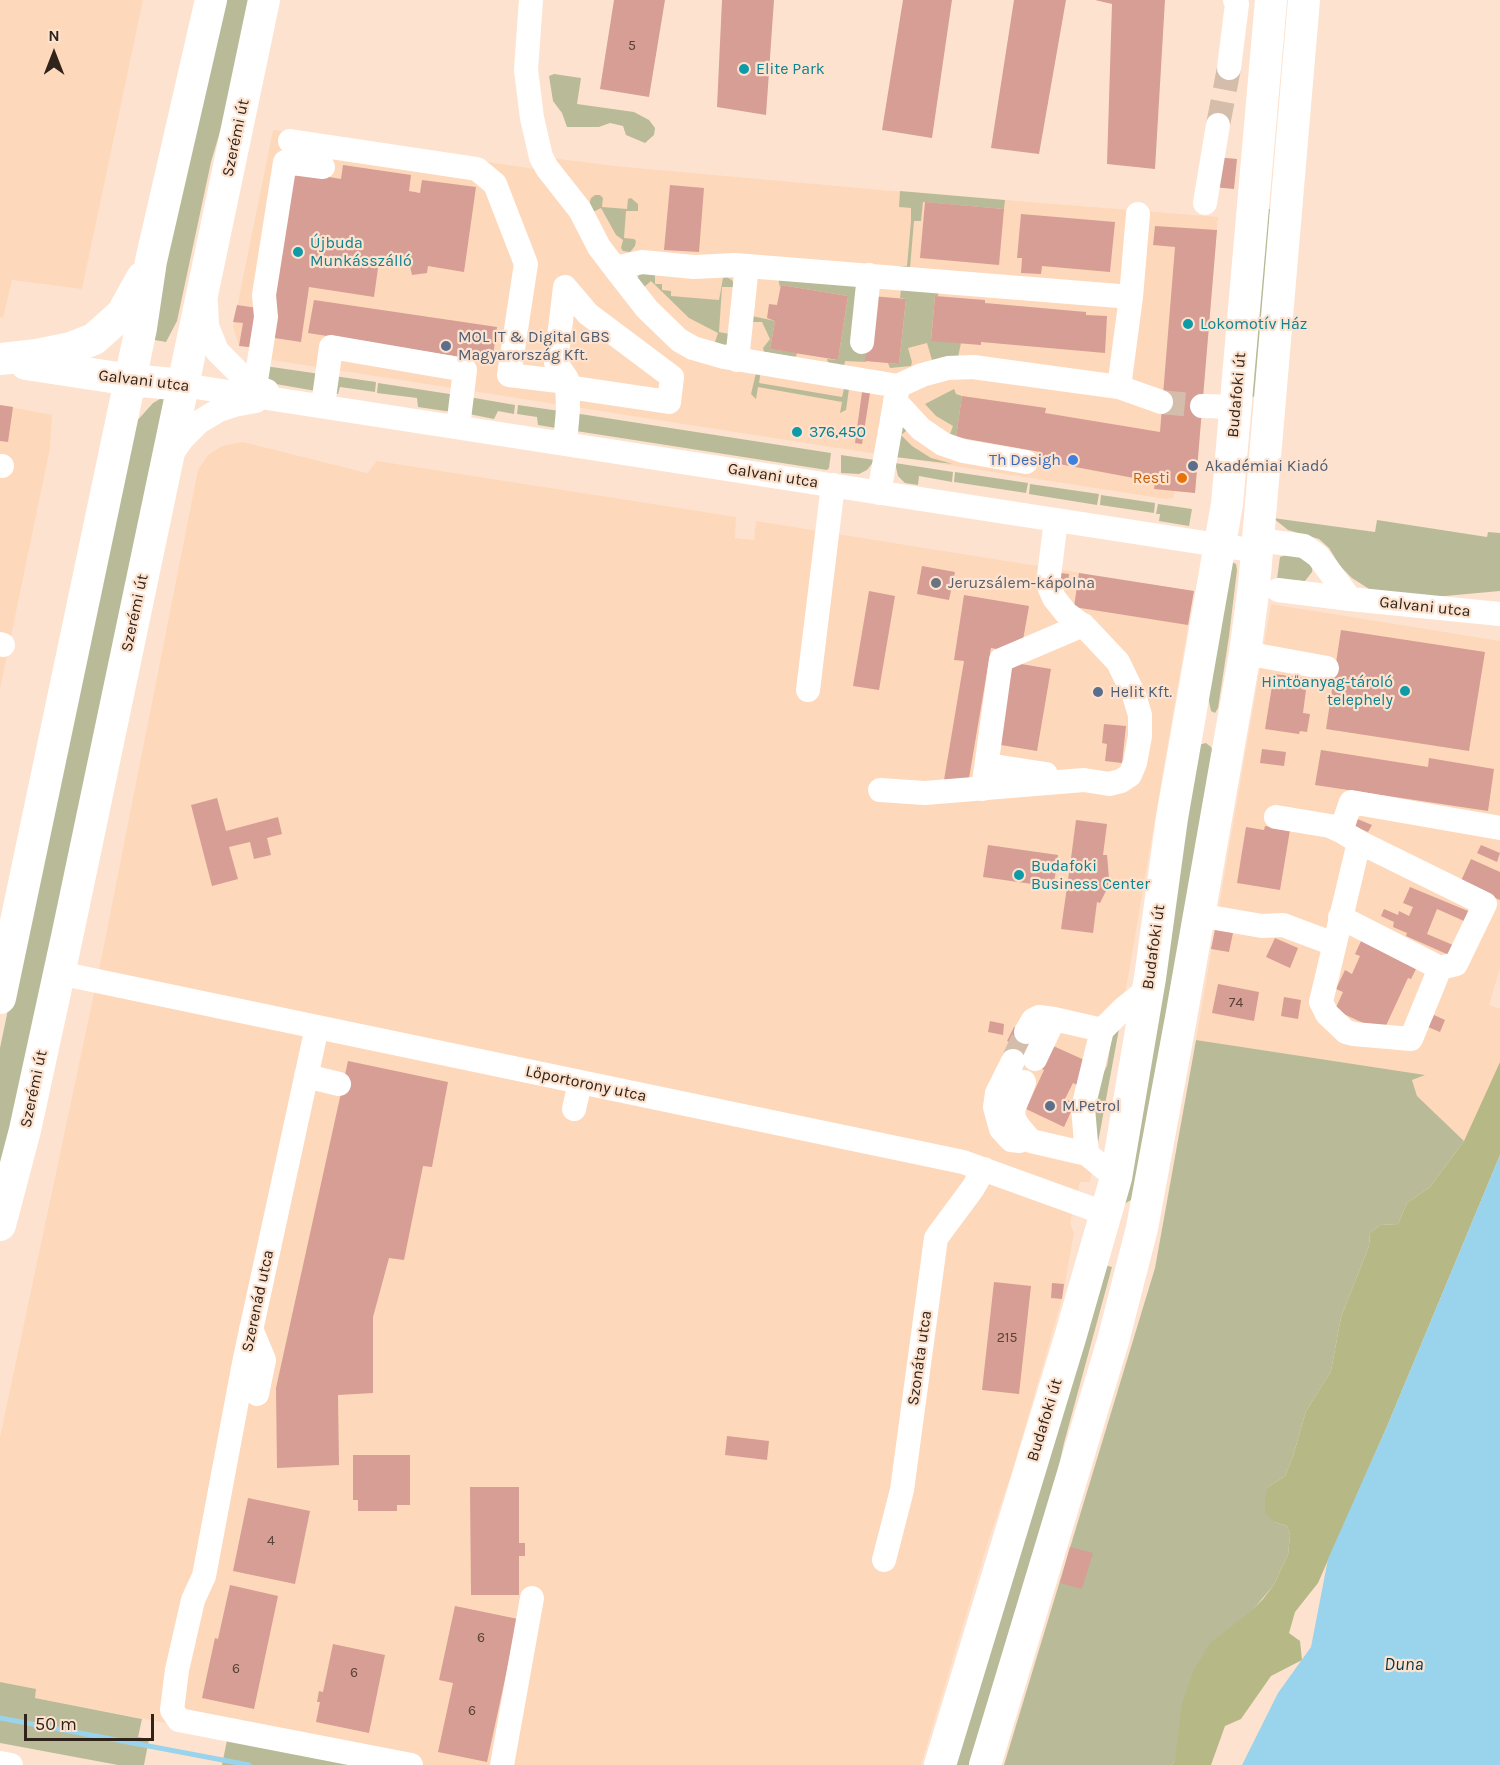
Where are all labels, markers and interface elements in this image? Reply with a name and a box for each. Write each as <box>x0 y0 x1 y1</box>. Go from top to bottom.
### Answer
north arrow <box>24 24 84 84</box>
text: N <box>48 26 60 45</box>
house number: 5 <box>628 38 636 54</box>
place label: Elite Park <box>756 59 825 79</box>
marker: Elite Park <box>737 62 751 76</box>
street label: Szerémi út <box>218 98 254 178</box>
place label: Újbuda Munkásszálló <box>310 233 412 271</box>
marker: Újbuda Munkásszálló <box>291 245 305 259</box>
place label: Lokomotív Ház <box>1200 314 1307 334</box>
marker: Lokomotív Ház <box>1181 317 1195 331</box>
place label: MOL IT & Digital GBS Magyarország Kft. <box>458 327 610 365</box>
marker: MOL IT & Digital GBS Magyarország Kft. <box>439 339 453 353</box>
street label: Budafoki út <box>1224 352 1250 438</box>
street label: Galvani utca <box>97 366 191 396</box>
place label: 376,450 <box>809 422 866 442</box>
marker: 376,450 <box>790 425 804 439</box>
place label: Th Desigh <box>989 450 1061 470</box>
marker: Th Desigh <box>1066 453 1080 467</box>
place label: Akadémiai Kiadó <box>1205 456 1328 476</box>
street label: Galvani utca <box>726 459 820 493</box>
marker: Akadémiai Kiadó <box>1186 459 1200 473</box>
place label: Resti <box>1133 468 1170 488</box>
marker: Resti <box>1175 471 1189 485</box>
street label: Szerémi út <box>117 573 153 653</box>
place label: Jeruzsálem-kápolna <box>948 573 1095 593</box>
marker: Jeruzsálem-kápolna <box>929 576 943 590</box>
street label: Galvani utca <box>1379 593 1471 621</box>
place label: Hintőanyag-tároló telephely <box>1261 672 1393 710</box>
place label: Helit Kft. <box>1110 682 1172 702</box>
marker: Hintőanyag-tároló telephely <box>1398 684 1412 698</box>
marker: Helit Kft. <box>1091 685 1105 699</box>
place label: Budafoki Business Center <box>1031 856 1150 894</box>
marker: Budafoki Business Center <box>1012 868 1026 882</box>
street label: Budafoki út <box>1139 903 1169 991</box>
house number: 74 <box>1229 995 1243 1011</box>
street label: Szerémi út <box>16 1049 52 1129</box>
street label: Lőportorony utca <box>524 1062 648 1106</box>
place label: M.Petrol <box>1062 1096 1121 1116</box>
marker: M.Petrol <box>1043 1099 1057 1113</box>
street label: Szerenád utca <box>238 1248 278 1354</box>
street label: Szonáta utca <box>904 1309 936 1407</box>
house number: 215 <box>997 1330 1017 1346</box>
street label: Budafoki út <box>1023 1376 1067 1464</box>
house number: 4 <box>267 1533 275 1549</box>
house number: 6 <box>477 1630 485 1646</box>
water label: Duna <box>1384 1654 1424 1676</box>
house number: 6 <box>232 1661 240 1677</box>
house number: 6 <box>350 1665 358 1681</box>
scale bar <box>27 1702 158 1740</box>
house number: 6 <box>468 1703 476 1719</box>
text: 50 m <box>35 1713 77 1735</box>

